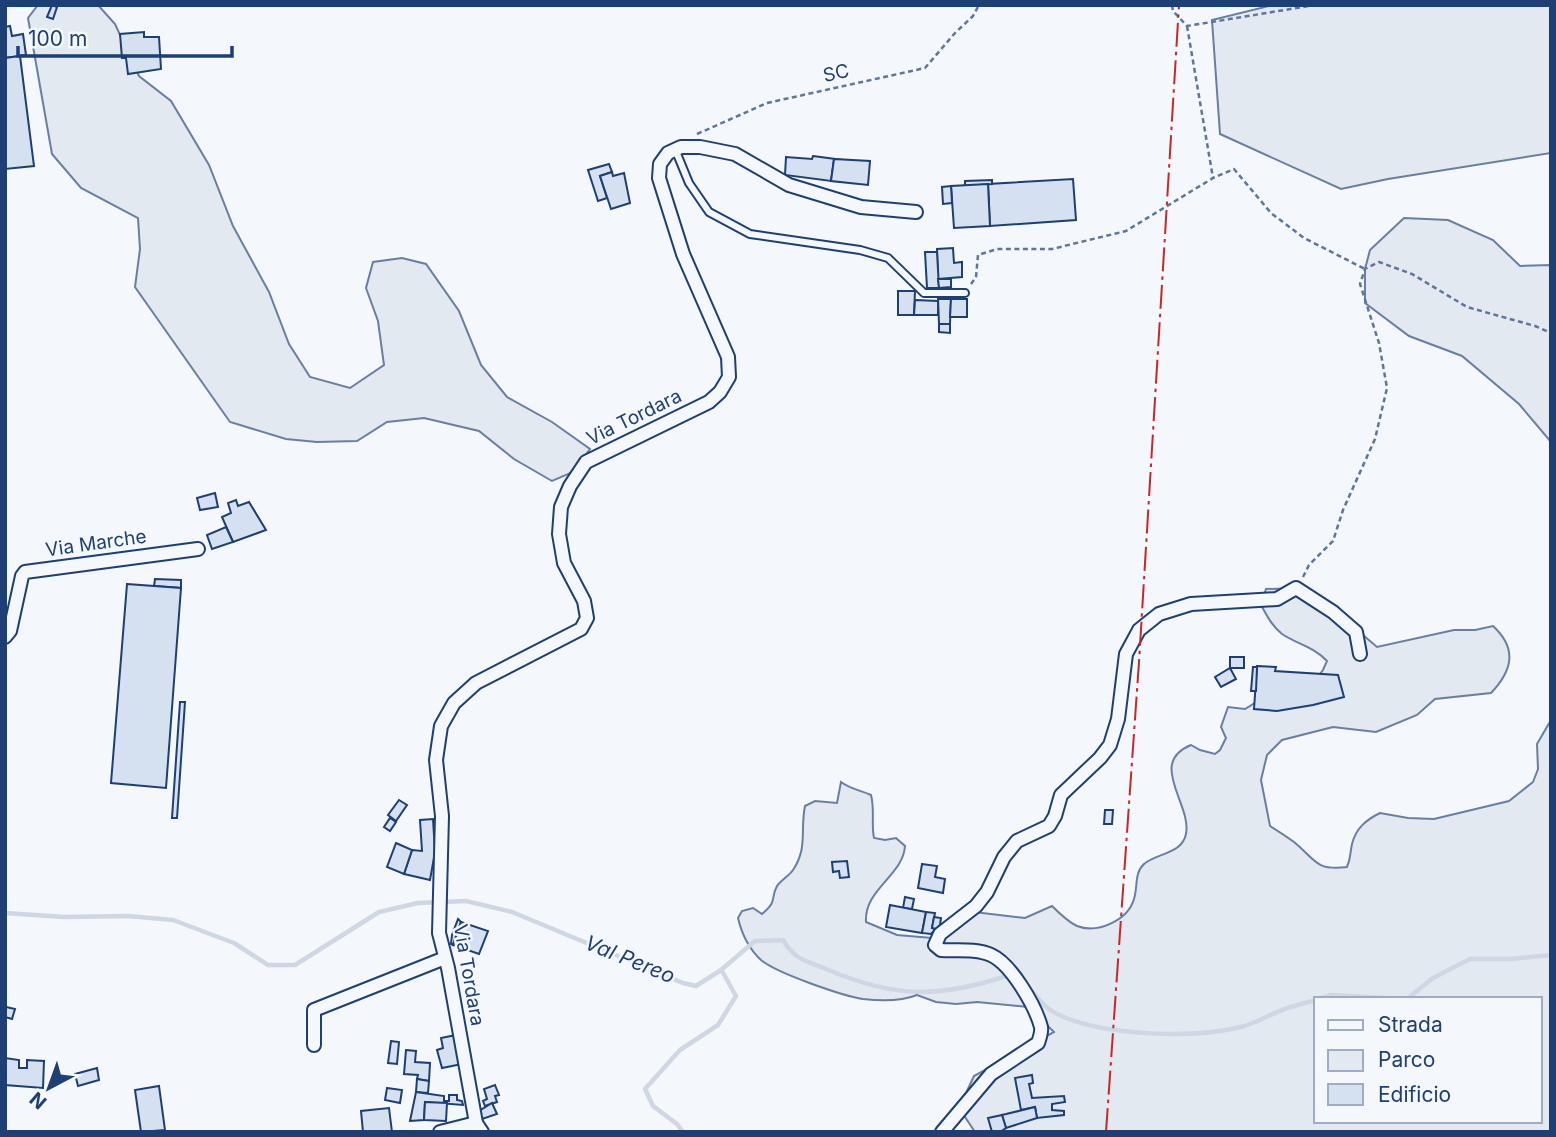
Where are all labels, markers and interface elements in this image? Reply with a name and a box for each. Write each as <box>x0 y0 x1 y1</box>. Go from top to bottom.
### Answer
scale bar <box>18 14 231 58</box>
text: 100 m <box>28 26 87 51</box>
street label: SC <box>821 59 851 87</box>
street label: Via Tordara <box>583 384 685 450</box>
street label: Via Marche <box>44 525 148 561</box>
street label: Via Tordara <box>449 922 489 1028</box>
water label: Val Pereo <box>581 930 679 988</box>
legend <box>1314 997 1542 1123</box>
text: Strada <box>1378 1012 1443 1037</box>
text: Parco <box>1378 1047 1435 1072</box>
north arrow <box>14 1053 84 1123</box>
text: Edificio <box>1378 1082 1451 1107</box>
text: N <box>25 1087 51 1114</box>

